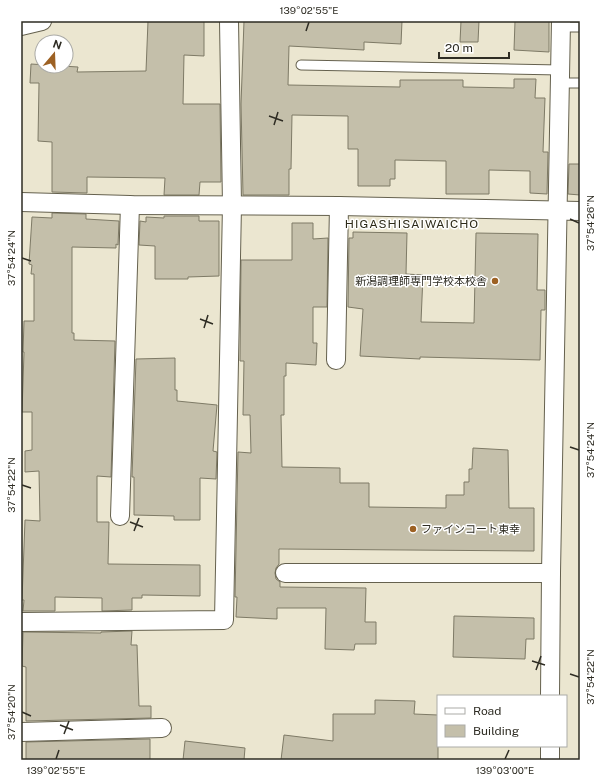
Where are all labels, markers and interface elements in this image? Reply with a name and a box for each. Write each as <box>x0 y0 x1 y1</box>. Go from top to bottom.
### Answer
text: 139°02'55"E <box>279 4 339 16</box>
north arrow <box>34 34 74 74</box>
scale bar <box>439 34 509 60</box>
text: N <box>51 37 63 52</box>
text: 20 m <box>445 41 473 55</box>
text: 37°54'26"N <box>584 195 596 251</box>
district label: HIGASHISAIWAICHO <box>345 217 479 231</box>
text: 37°54'24"N <box>5 230 17 286</box>
place label: 新潟調理師専門学校本校舎 <box>355 275 487 287</box>
marker: 新潟調理師専門学校本校舎 <box>490 276 500 286</box>
text: 37°54'24"N <box>584 422 596 478</box>
text: 37°54'22"N <box>5 457 17 513</box>
place label: ファインコート東幸 <box>421 523 520 535</box>
marker: ファインコート東幸 <box>408 524 418 534</box>
text: 37°54'22"N <box>584 649 596 705</box>
text: 37°54'20"N <box>5 684 17 740</box>
legend <box>437 695 567 747</box>
text: Road <box>473 704 501 718</box>
text: Building <box>473 724 519 738</box>
text: 139°02'55"E <box>26 764 86 776</box>
text: 139°03'00"E <box>476 764 534 776</box>

